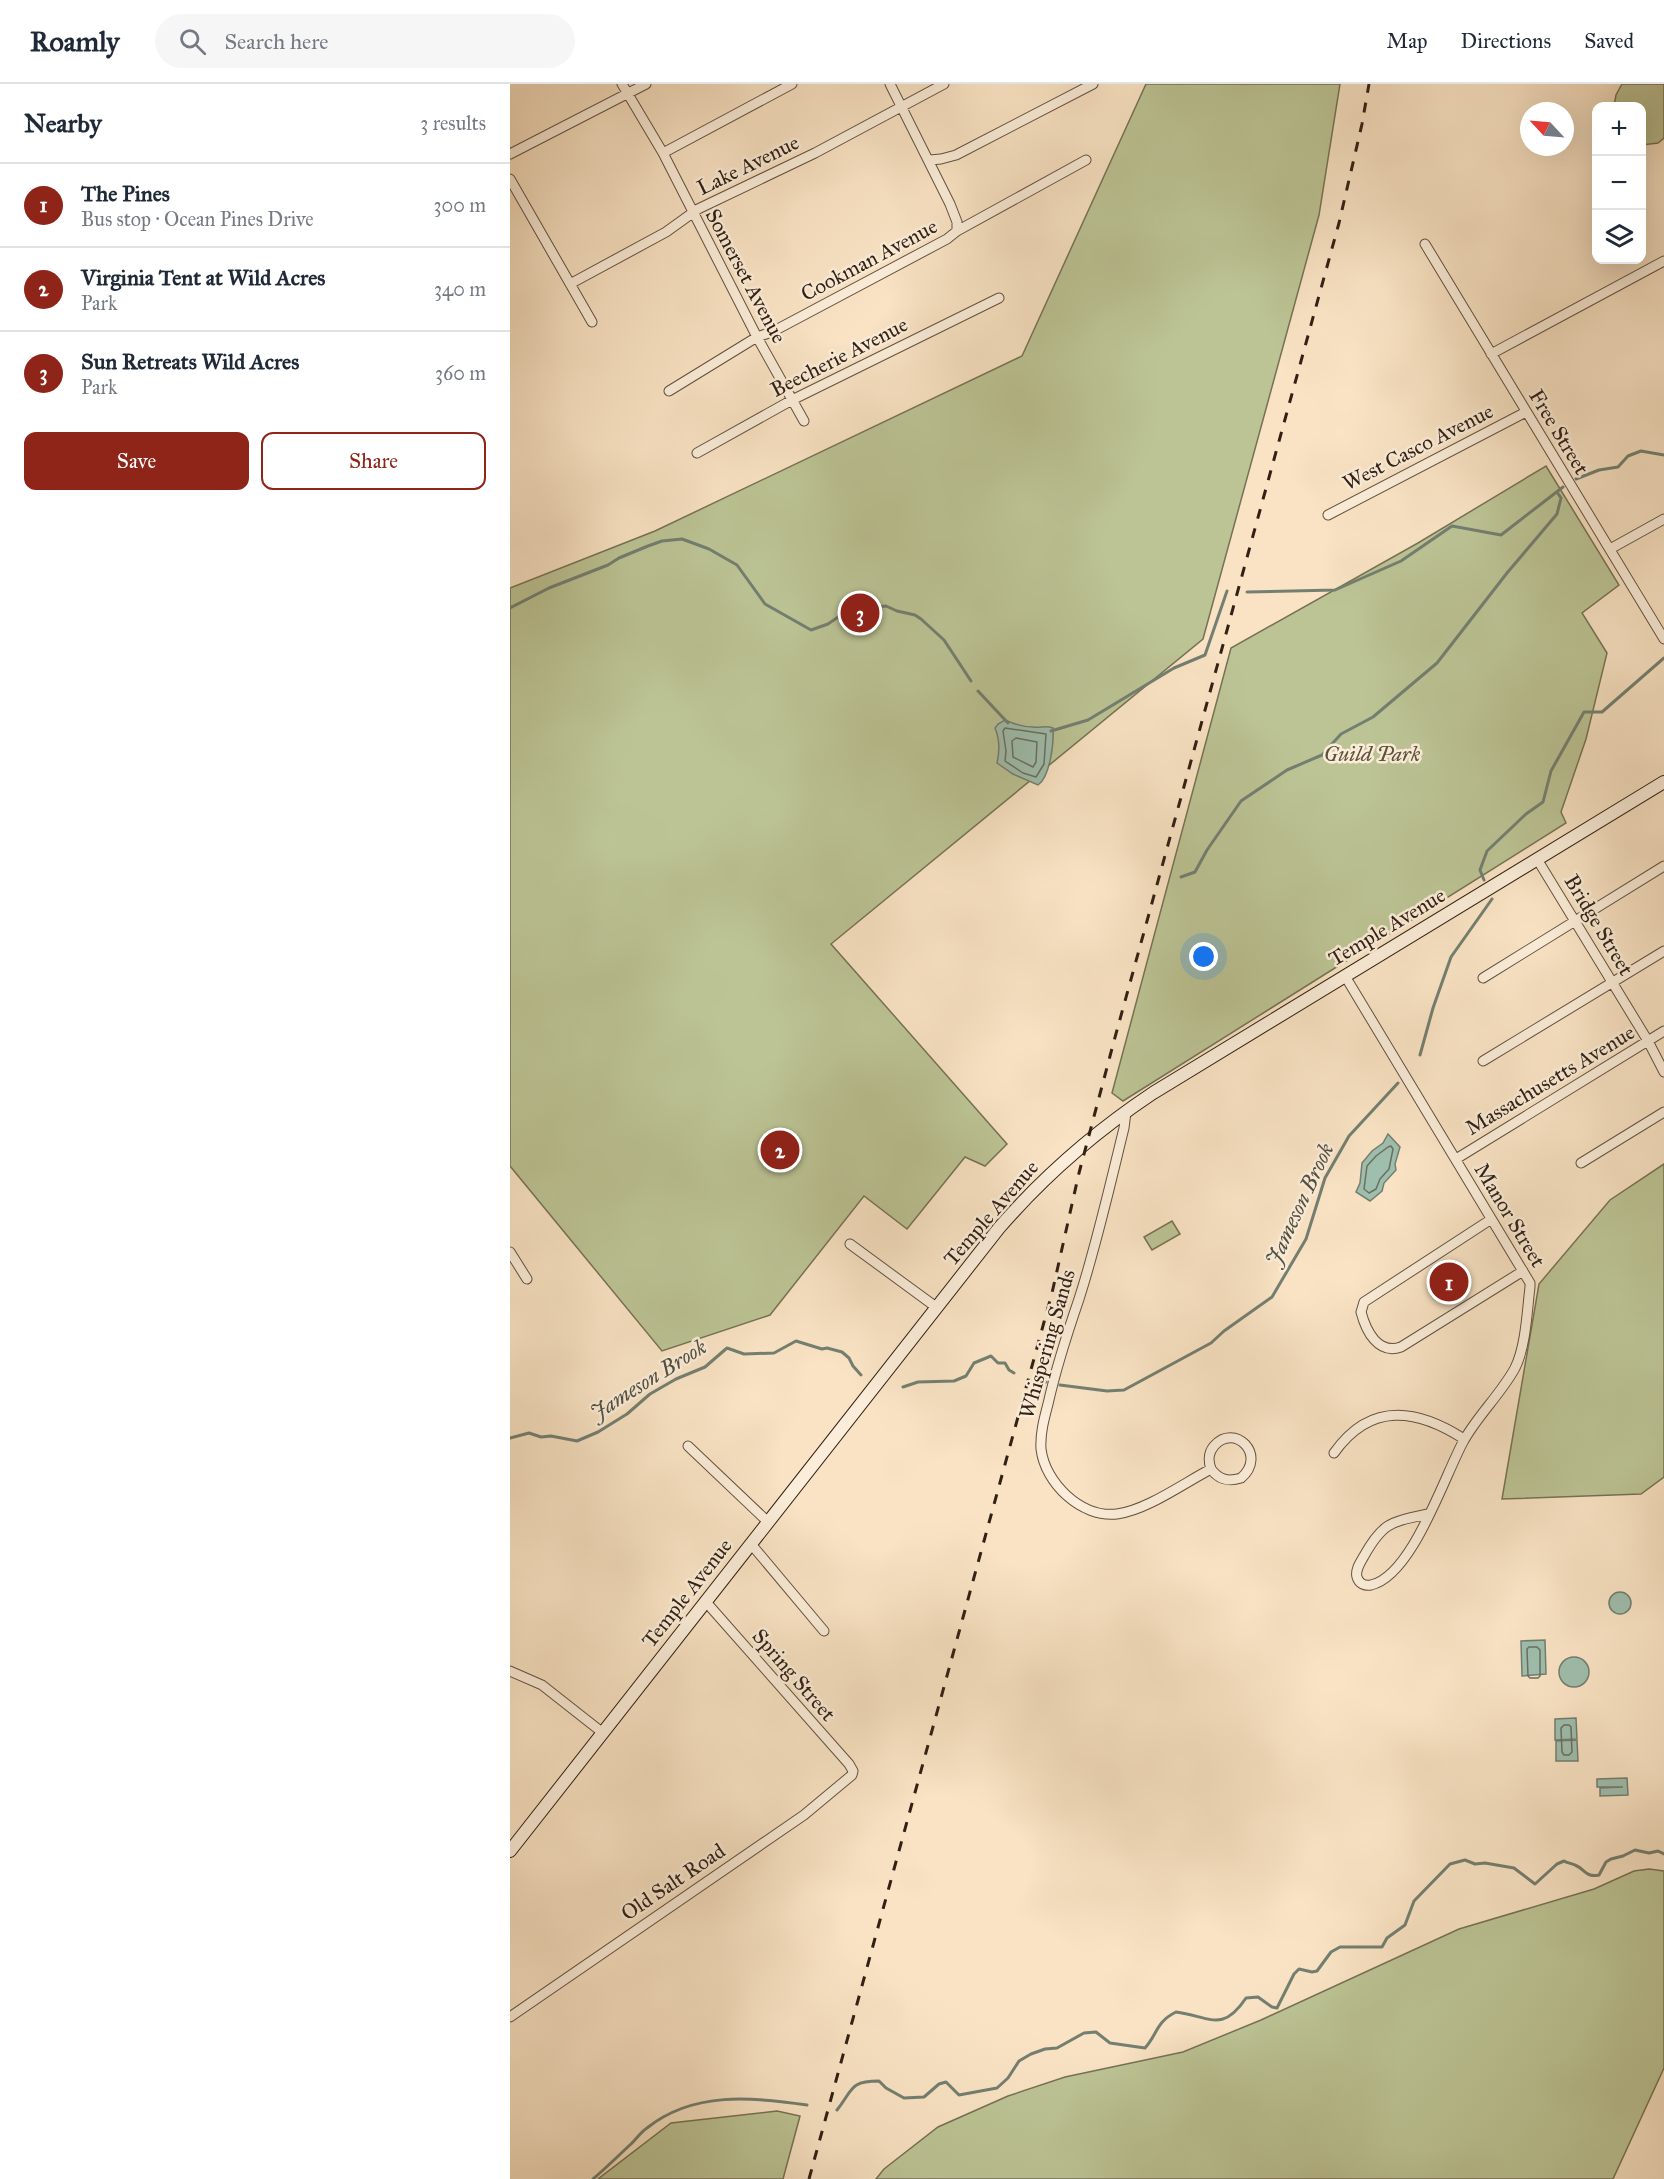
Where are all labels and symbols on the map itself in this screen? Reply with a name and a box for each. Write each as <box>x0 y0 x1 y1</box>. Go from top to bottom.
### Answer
north arrow <box>1520 102 1574 156</box>
street label: Lake Avenue <box>693 129 803 201</box>
street label: Somerset Avenue <box>700 204 792 348</box>
street label: Cookman Avenue <box>796 213 942 307</box>
street label: Beecherie Avenue <box>766 311 912 403</box>
street label: Free Street <box>1523 385 1595 480</box>
street label: West Casco Avenue <box>1338 398 1498 496</box>
pin: 3 <box>840 590 880 636</box>
park label: Guild Park <box>1324 741 1421 767</box>
street label: Bridge Street <box>1559 870 1640 981</box>
street label: Temple Avenue <box>1324 882 1450 972</box>
your location <box>1189 942 1218 971</box>
street label: Massachusetts Avenue <box>1461 1019 1640 1141</box>
pin: 2 <box>760 1128 800 1172</box>
water label: Jameson Brook <box>1258 1138 1340 1272</box>
street label: Temple Avenue <box>938 1155 1044 1271</box>
street label: Manor Street <box>1469 1158 1552 1272</box>
pin: 1 <box>1430 1260 1468 1304</box>
street label: Whispering Sands <box>1013 1266 1081 1422</box>
water label: Jameson Brook <box>583 1333 712 1427</box>
street label: Temple Avenue <box>636 1533 738 1653</box>
street label: Spring Street <box>747 1623 842 1727</box>
street label: Old Salt Road <box>616 1837 730 1926</box>

